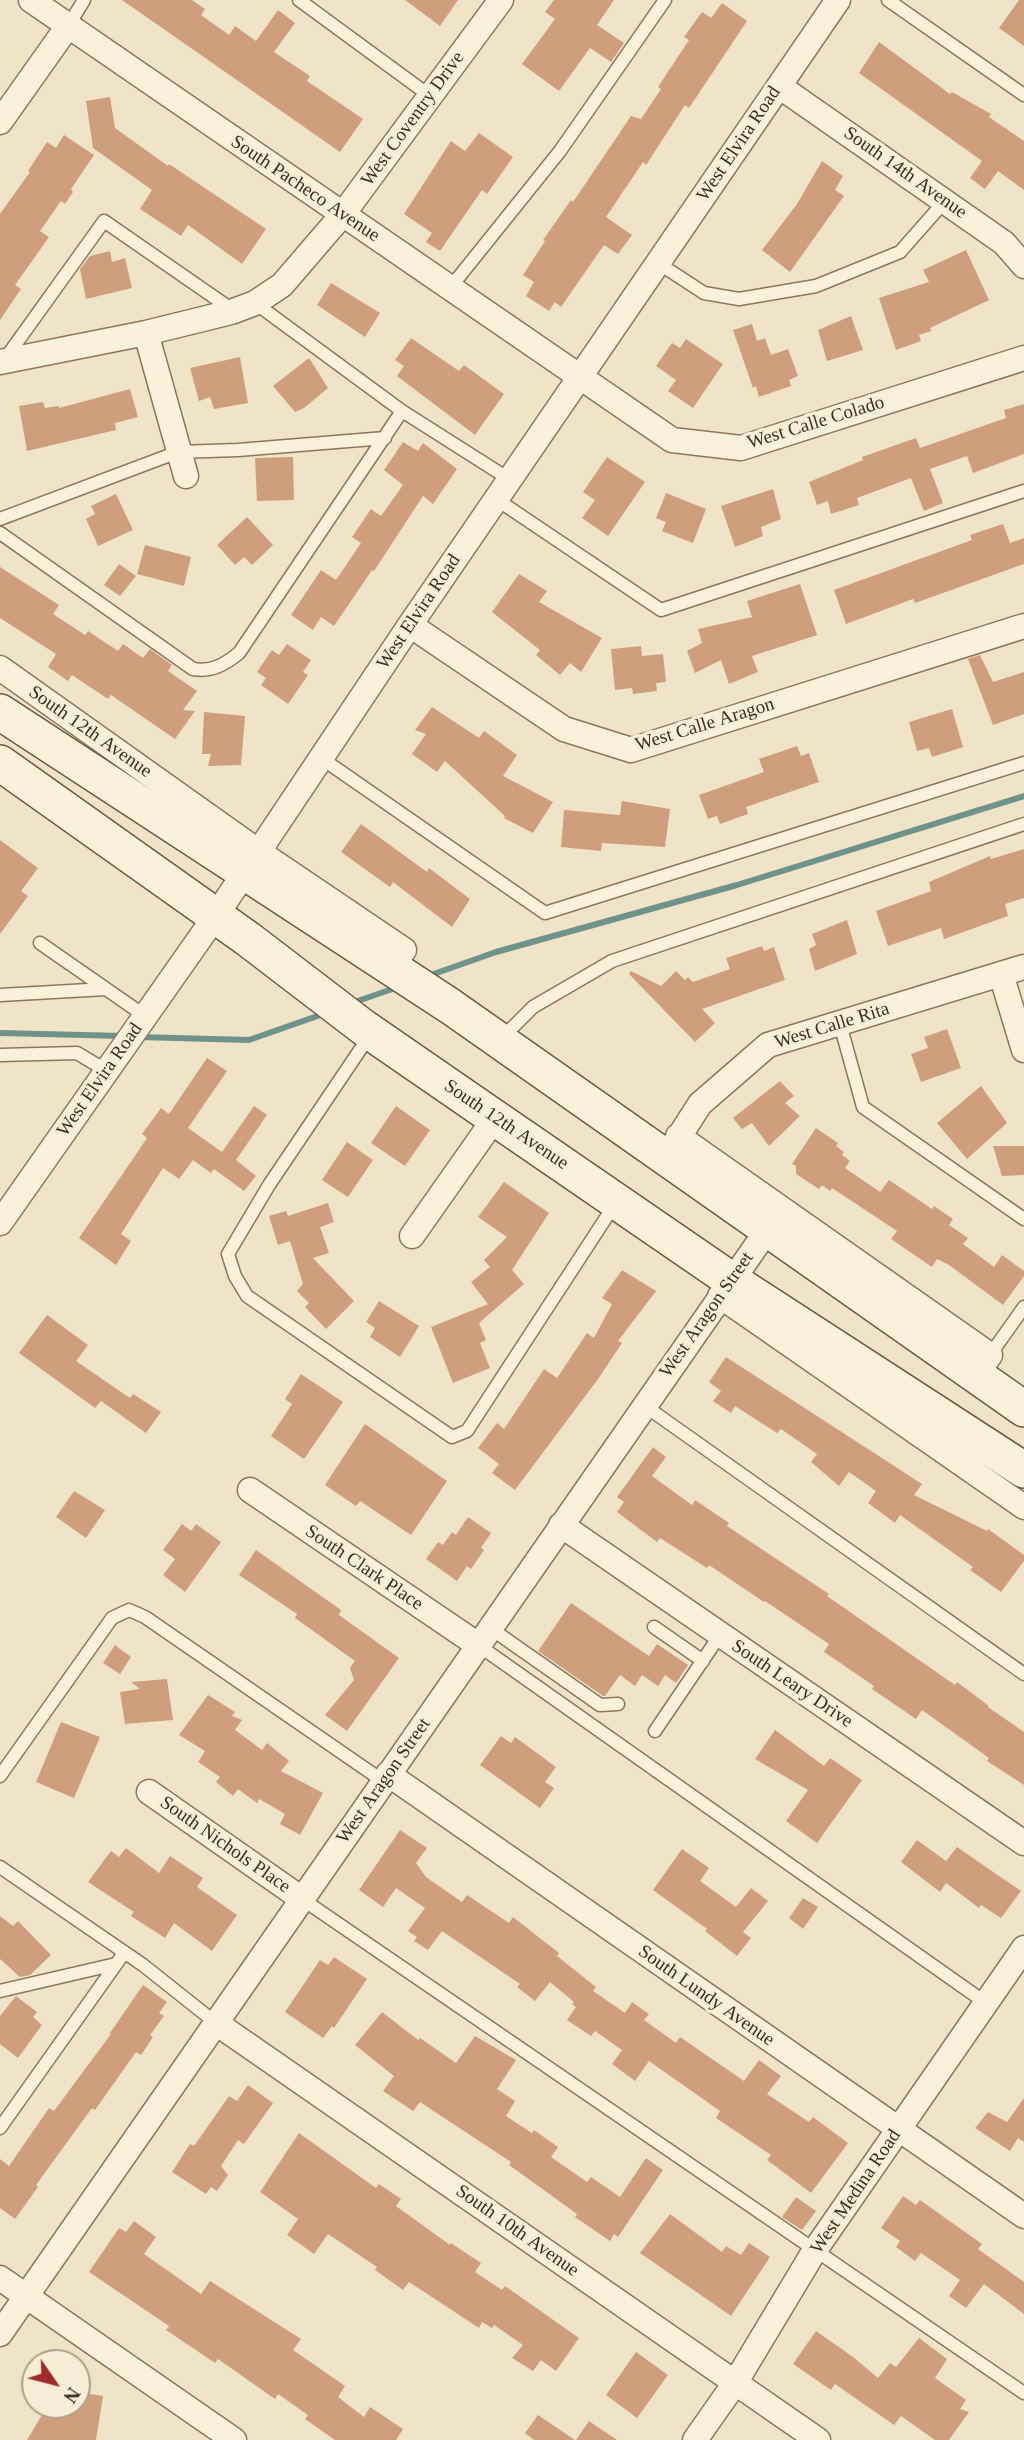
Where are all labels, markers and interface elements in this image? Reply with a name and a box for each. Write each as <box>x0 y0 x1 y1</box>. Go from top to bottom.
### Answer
street label: West Coventry Drive <box>356 47 470 191</box>
street label: West Elvira Road <box>692 82 786 206</box>
street label: South 14th Avenue <box>839 122 971 224</box>
street label: South Pacheco Avenue <box>226 131 384 247</box>
street label: West Calle Colado <box>745 391 887 455</box>
street label: West Elvira Road <box>372 550 466 674</box>
street label: South 12th Avenue <box>24 681 156 783</box>
street label: West Calle Aragon <box>633 693 777 757</box>
street label: West Calle Rita <box>772 998 892 1054</box>
street label: West Elvira Road <box>52 1019 148 1141</box>
street label: South 12th Avenue <box>439 1075 573 1175</box>
street label: West Aragon Street <box>655 1248 759 1382</box>
street label: South Clark Place <box>301 1520 427 1616</box>
street label: South Leary Drive <box>727 1635 857 1733</box>
street label: West Aragon Street <box>332 1714 436 1848</box>
street label: South Nichols Place <box>155 1791 295 1899</box>
street label: South Lundy Avenue <box>633 1940 779 2052</box>
street label: West Medina Road <box>806 2125 906 2259</box>
street label: South 10th Avenue <box>451 2180 583 2282</box>
north arrow <box>21 2349 91 2419</box>
text: N <box>59 2384 85 2407</box>

